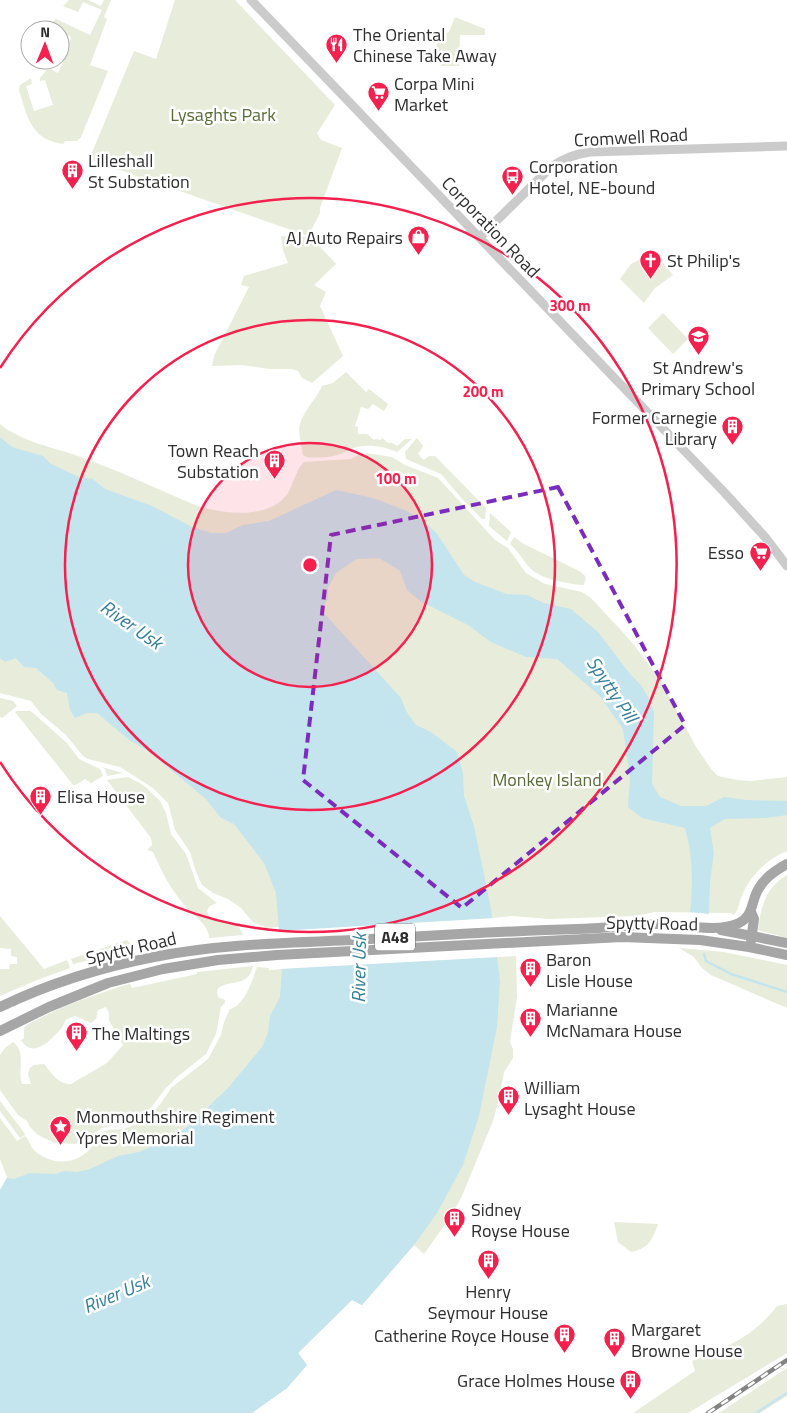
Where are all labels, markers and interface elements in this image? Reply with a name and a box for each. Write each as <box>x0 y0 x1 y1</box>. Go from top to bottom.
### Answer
north arrow <box>20 20 70 70</box>
text: N <box>40 21 50 42</box>
place label: The Oriental Chinese Take Away <box>353 21 497 69</box>
restaurant icon: The Oriental Chinese Take Away <box>325 32 349 63</box>
place label: Corpa Mini Market <box>394 70 474 118</box>
supermarket icon: Corpa Mini Market <box>366 81 390 112</box>
park label: Lysaghts Park <box>170 101 276 128</box>
street label: Cromwell Road <box>573 121 689 153</box>
place label: Lilleshall St Substation <box>88 147 190 195</box>
place label: Corporation Hotel, NE-bound <box>529 153 655 201</box>
building icon: Lilleshall St Substation <box>60 158 84 189</box>
bus stop icon: Corporation Hotel, NE-bound <box>501 164 525 195</box>
street label: Corporation Road <box>435 170 547 284</box>
place label: AJ Auto Repairs <box>286 224 403 251</box>
shop icon: AJ Auto Repairs <box>407 225 431 256</box>
place label: St Philip's <box>667 247 740 274</box>
church icon: St Philip's <box>639 248 663 279</box>
text: 300 m <box>549 294 591 317</box>
school or university icon: St Andrew's Primary School <box>686 325 710 356</box>
place label: St Andrew's Primary School <box>641 354 755 402</box>
text: 200 m <box>462 380 504 403</box>
place label: Former Carnegie Library <box>592 404 717 452</box>
building icon: Former Carnegie Library <box>721 415 745 446</box>
place label: Town Reach Substation <box>168 437 259 485</box>
building icon: Town Reach Substation <box>263 448 287 479</box>
text: 100 m <box>375 467 417 490</box>
place label: Esso <box>708 539 744 566</box>
supermarket icon: Esso <box>748 540 772 571</box>
centre of rings <box>301 556 319 574</box>
water label: River Usk <box>95 592 171 657</box>
water label: Spytty Pill <box>580 650 647 730</box>
park label: Monkey Island <box>492 766 602 793</box>
place label: Elisa House <box>57 783 145 810</box>
building icon: Elisa House <box>29 784 53 815</box>
street label: Spytty Road <box>606 909 698 937</box>
street label: Spytty Road <box>83 924 179 972</box>
road number: A48 <box>375 924 415 950</box>
water label: River Usk <box>343 930 373 1003</box>
place label: Baron Lisle House <box>546 946 633 994</box>
building icon: Baron Lisle House <box>518 957 542 988</box>
place label: Marianne McNamara House <box>546 996 682 1044</box>
building icon: Marianne McNamara House <box>518 1007 542 1038</box>
place label: The Maltings <box>92 1020 190 1047</box>
building icon: The Maltings <box>64 1021 88 1052</box>
place label: William Lysaght House <box>524 1074 635 1122</box>
building icon: William Lysaght House <box>496 1085 520 1116</box>
place label: Monmouthshire Regiment Ypres Memorial <box>76 1103 275 1151</box>
place icon: Monmouthshire Regiment Ypres Memorial <box>48 1114 72 1145</box>
place label: Sidney Royse House <box>471 1196 570 1244</box>
building icon: Sidney Royse House <box>443 1207 467 1238</box>
building icon: Henry Seymour House <box>476 1249 500 1280</box>
water label: River Usk <box>78 1265 156 1320</box>
place label: Henry Seymour House <box>428 1278 548 1326</box>
place label: Margaret Browne House <box>631 1316 743 1364</box>
place label: Catherine Royce House <box>374 1322 549 1349</box>
building icon: Catherine Royce House <box>553 1323 577 1354</box>
building icon: Margaret Browne House <box>603 1327 627 1358</box>
place label: Grace Holmes House <box>457 1367 615 1394</box>
building icon: Grace Holmes House <box>619 1368 643 1399</box>

